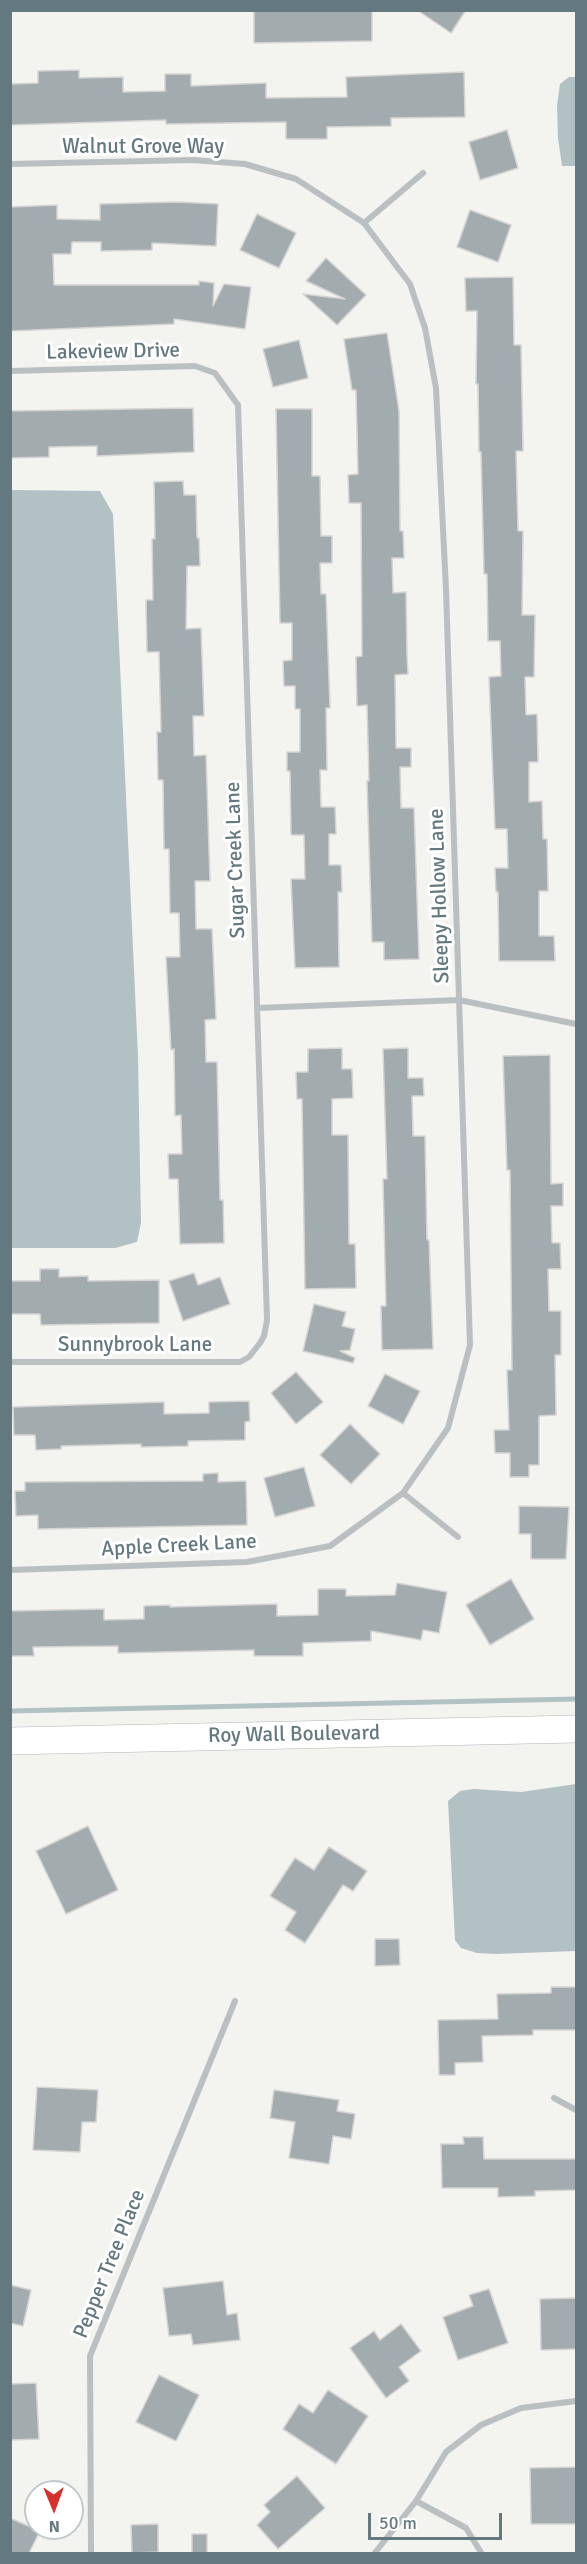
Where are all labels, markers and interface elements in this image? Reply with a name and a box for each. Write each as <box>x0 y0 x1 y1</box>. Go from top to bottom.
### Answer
street label: Walnut Grove Way <box>62 134 224 160</box>
street label: Lakeview Drive <box>46 338 180 366</box>
street label: Sugar Creek Lane <box>221 781 251 939</box>
street label: Sleepy Hollow Lane <box>424 808 456 984</box>
street label: Sunnybrook Lane <box>58 1332 212 1358</box>
street label: Apple Creek Lane <box>101 1529 257 1563</box>
street label: Roy Wall Boulevard <box>208 1721 380 1749</box>
street label: Pepper Tree Place <box>69 2186 151 2342</box>
north arrow <box>24 2480 84 2540</box>
scale bar <box>371 2501 504 2539</box>
text: 50 m <box>379 2512 417 2534</box>
text: N <box>49 2516 60 2536</box>

